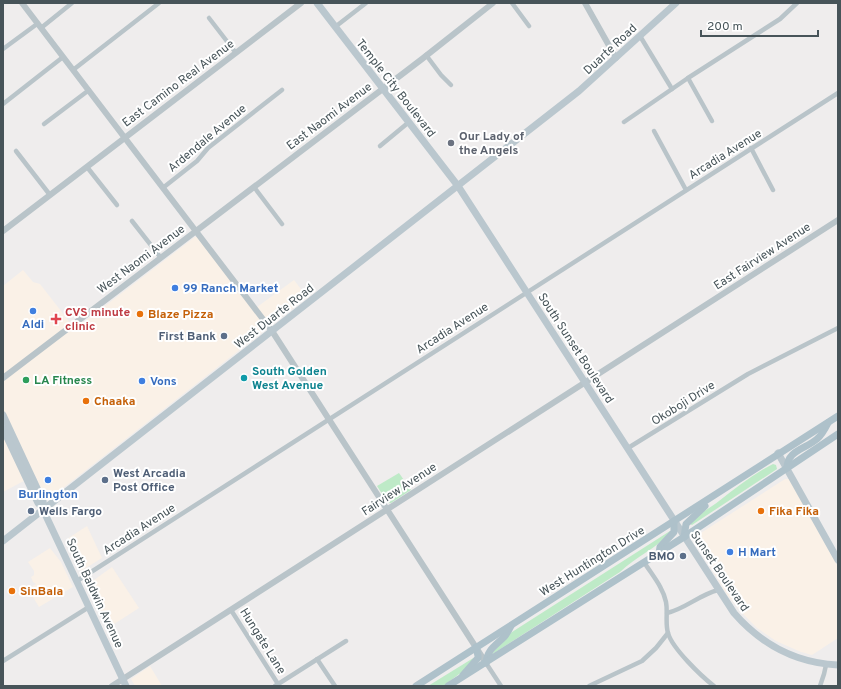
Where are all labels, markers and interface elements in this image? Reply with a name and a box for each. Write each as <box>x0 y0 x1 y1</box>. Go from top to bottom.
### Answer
scale bar <box>701 12 818 38</box>
text: 200 m <box>707 19 743 35</box>
street label: Duarte Road <box>580 21 641 79</box>
street label: East Camino Real Avenue <box>119 36 238 131</box>
street label: Temple City Boulevard <box>352 36 439 141</box>
street label: East Naomi Avenue <box>284 79 376 154</box>
street label: Ardendale Avenue <box>165 101 250 176</box>
street label: Arcadia Avenue <box>686 126 765 184</box>
place label: Our Lady of the Angels <box>459 129 525 159</box>
marker: Our Lady of the Angels <box>446 138 456 148</box>
street label: East Fairview Avenue <box>711 219 814 294</box>
street label: West Naomi Avenue <box>94 222 189 298</box>
place label: 99 Ranch Market <box>183 281 279 297</box>
street label: West Duarte Road <box>232 281 318 353</box>
marker: 99 Ranch Market <box>170 283 180 293</box>
street label: South Sunset Boulevard <box>533 290 617 407</box>
street label: Arcadia Avenue <box>413 299 492 358</box>
place label: CVS minute clinic <box>65 305 130 335</box>
marker: Aldi <box>28 306 38 316</box>
place label: Blaze Pizza <box>148 307 213 323</box>
marker: Blaze Pizza <box>135 309 145 319</box>
marker: CVS minute clinic <box>50 313 62 325</box>
place label: Aldi <box>22 317 44 333</box>
place label: First Bank <box>158 329 216 345</box>
marker: First Bank <box>219 331 229 341</box>
place label: South Golden West Avenue <box>252 364 327 394</box>
place label: LA Fitness <box>34 373 92 389</box>
marker: South Golden West Avenue <box>239 373 249 383</box>
place label: Vons <box>150 374 177 390</box>
marker: LA Fitness <box>21 375 31 385</box>
marker: Vons <box>137 376 147 386</box>
street label: Okoboji Drive <box>649 378 718 430</box>
place label: Chaaka <box>94 394 135 410</box>
marker: Chaaka <box>81 396 91 406</box>
street label: Fairview Avenue <box>359 460 440 520</box>
place label: West Arcadia Post Office <box>113 466 186 496</box>
marker: Burlington <box>43 475 53 485</box>
marker: West Arcadia Post Office <box>100 475 110 485</box>
place label: Burlington <box>18 487 78 503</box>
street label: Arcadia Avenue <box>100 500 179 559</box>
place label: Wells Fargo <box>39 504 102 520</box>
place label: Fika Fika <box>769 504 819 520</box>
marker: Wells Fargo <box>26 506 36 516</box>
marker: Fika Fika <box>756 506 766 516</box>
street label: West Huntington Drive <box>537 523 648 601</box>
street label: Sunset Boulevard <box>686 528 752 615</box>
street label: South Baldwin Avenue <box>62 536 127 651</box>
place label: H Mart <box>738 545 776 561</box>
marker: H Mart <box>725 547 735 557</box>
place label: BMO <box>648 549 675 565</box>
marker: BMO <box>678 551 688 561</box>
place label: SinBala <box>20 584 63 600</box>
marker: SinBala <box>7 586 17 596</box>
street label: Hungate Lane <box>235 605 289 678</box>

